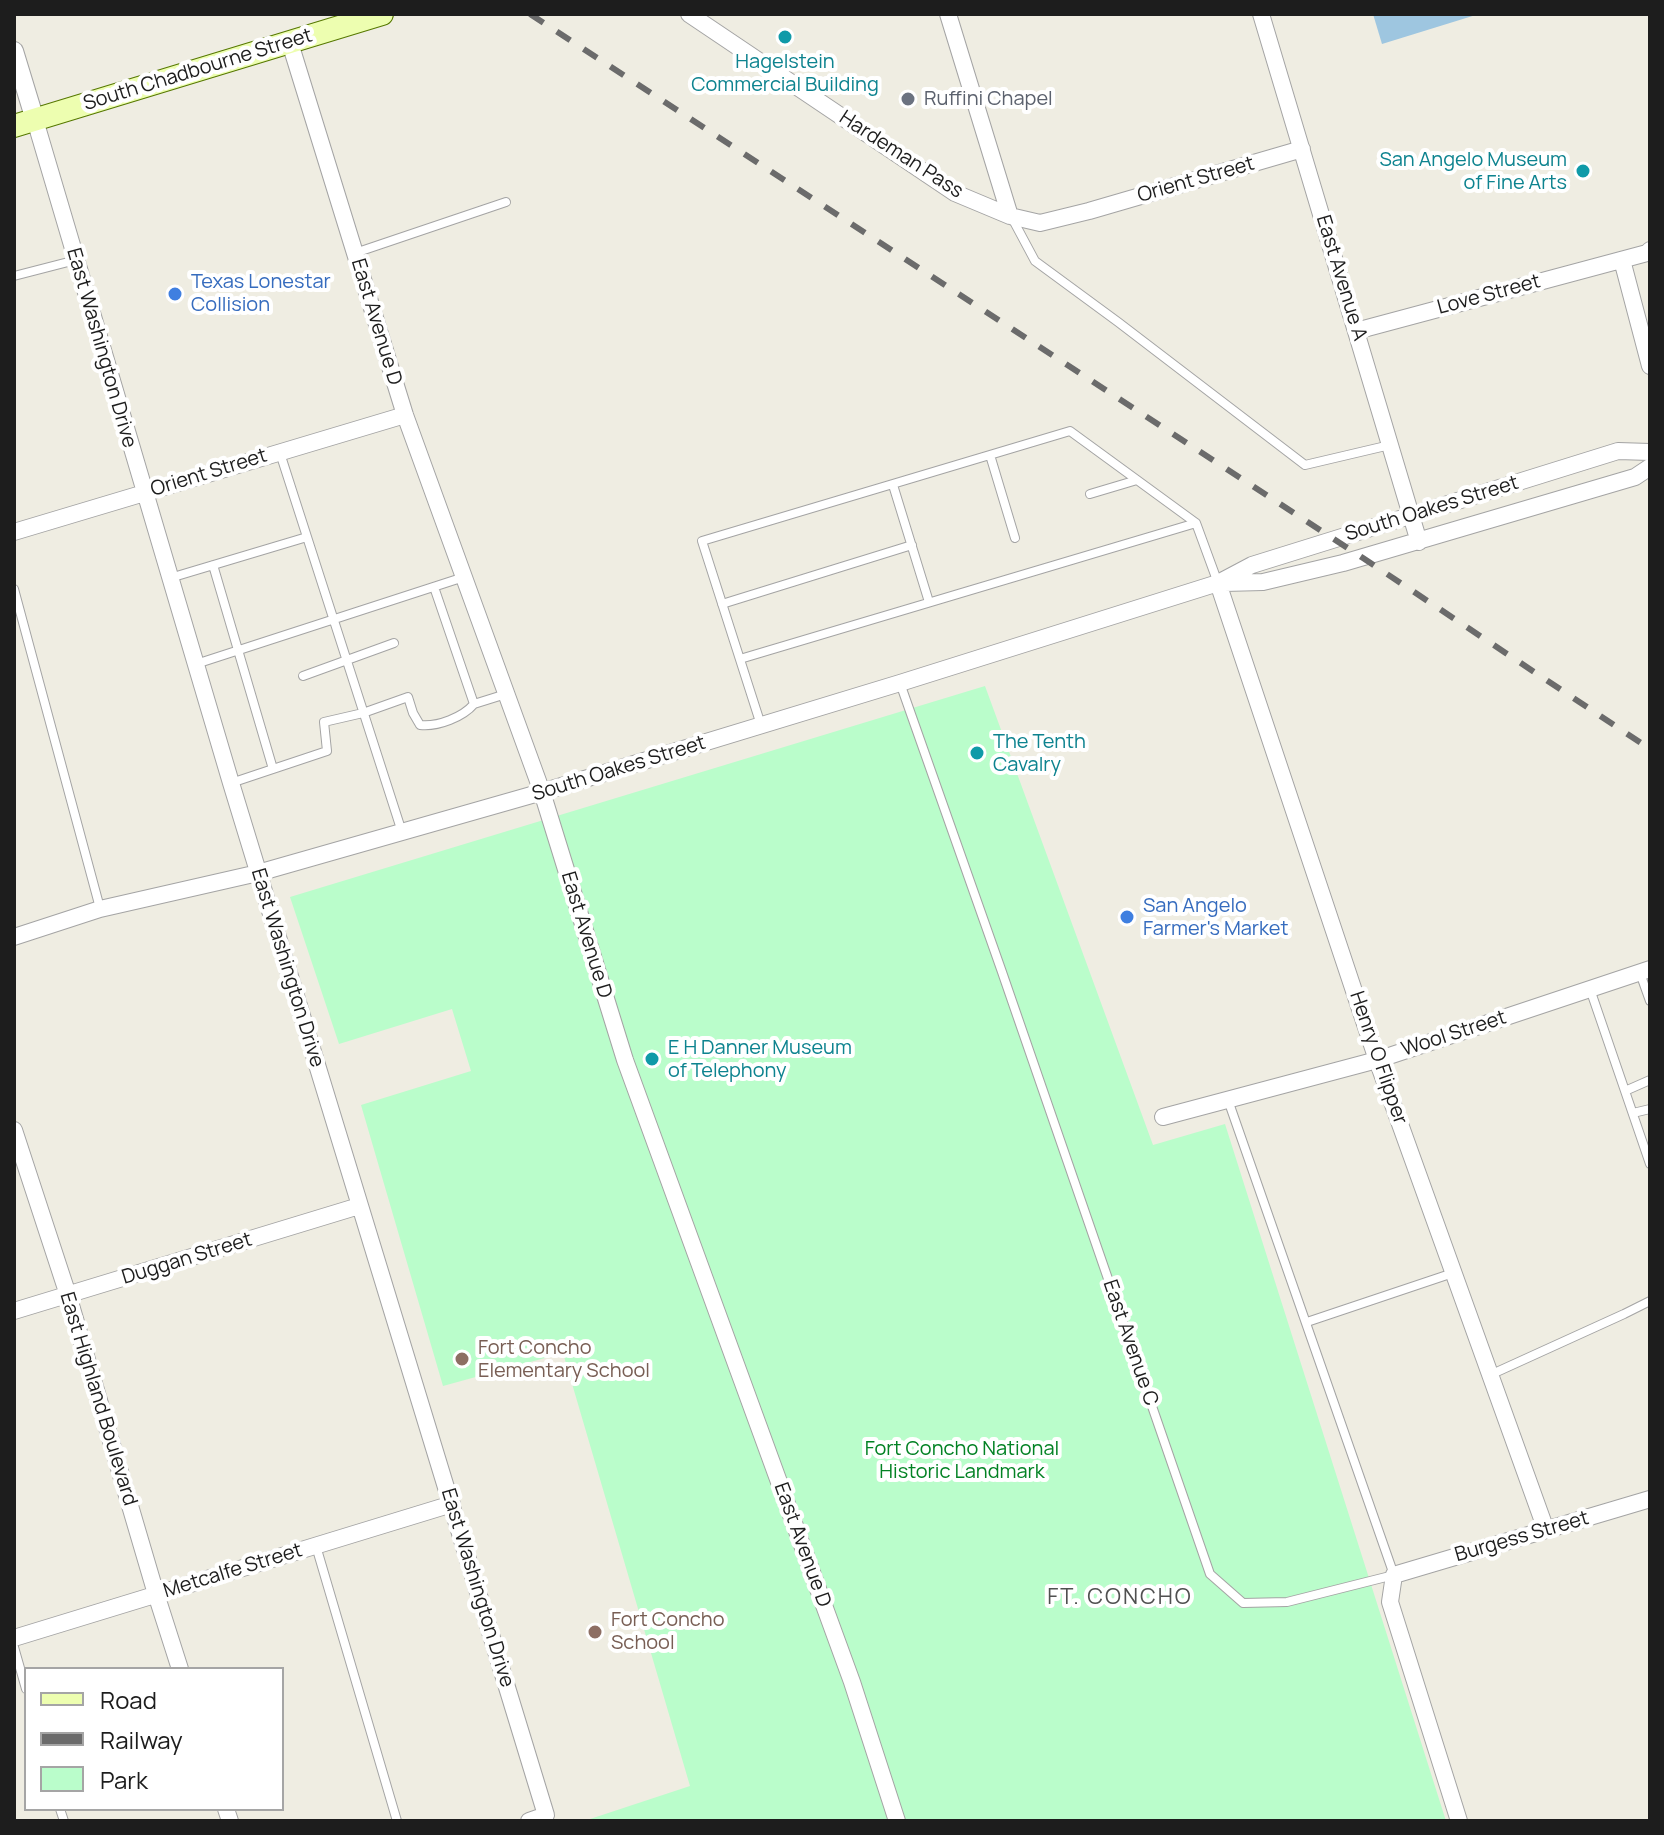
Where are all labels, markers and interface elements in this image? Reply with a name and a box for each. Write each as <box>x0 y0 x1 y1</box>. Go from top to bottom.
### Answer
street label: South Chadbourne Street <box>81 24 315 116</box>
marker: Hagelstein Commercial Building <box>776 28 794 46</box>
place label: Hagelstein Commercial Building <box>691 50 879 97</box>
place label: Ruffini Chapel <box>924 87 1053 111</box>
marker: Ruffini Chapel <box>899 90 917 108</box>
street label: Hardeman Pass <box>835 106 967 204</box>
place label: San Angelo Museum of Fine Arts <box>1379 148 1567 195</box>
street label: Orient Street <box>1135 152 1257 208</box>
marker: San Angelo Museum of Fine Arts <box>1574 162 1592 180</box>
street label: East Avenue A <box>1310 212 1372 344</box>
street label: East Washington Drive <box>61 245 141 451</box>
street label: East Avenue D <box>345 256 407 388</box>
place label: Texas Lonestar Collision <box>191 270 331 317</box>
street label: Love Street <box>1435 270 1543 320</box>
marker: Texas Lonestar Collision <box>166 285 184 303</box>
street label: Orient Street <box>148 444 270 502</box>
street label: South Oakes Street <box>1342 471 1522 547</box>
place label: The Tenth Cavalry <box>993 730 1086 777</box>
street label: South Oakes Street <box>529 731 709 807</box>
marker: The Tenth Cavalry <box>968 744 986 762</box>
street label: East Washington Drive <box>245 866 329 1070</box>
street label: East Avenue D <box>555 869 617 1001</box>
place label: San Angelo Farmer's Market <box>1143 894 1289 941</box>
marker: San Angelo Farmer's Market <box>1118 908 1136 926</box>
street label: Henry O Flipper <box>1344 988 1412 1128</box>
street label: Wool Street <box>1399 1006 1509 1062</box>
place label: E H Danner Museum of Telephony <box>668 1036 852 1083</box>
marker: E H Danner Museum of Telephony <box>643 1050 661 1068</box>
street label: Duggan Street <box>119 1228 255 1290</box>
street label: East Avenue C <box>1097 1277 1163 1409</box>
street label: East Highland Boulevard <box>54 1289 142 1509</box>
place label: Fort Concho Elementary School <box>478 1336 650 1383</box>
marker: Fort Concho Elementary School <box>453 1350 471 1368</box>
park label: Fort Concho National Historic Landmark <box>865 1437 1059 1484</box>
street label: East Avenue D <box>768 1479 836 1611</box>
street label: East Washington Drive <box>435 1486 519 1690</box>
street label: Burgess Street <box>1452 1506 1592 1568</box>
street label: Metcalfe Street <box>161 1538 305 1604</box>
district label: FT. CONCHO <box>1047 1585 1193 1611</box>
place label: Fort Concho School <box>611 1608 725 1655</box>
marker: Fort Concho School <box>586 1623 604 1641</box>
legend <box>24 1667 284 1811</box>
text: Road <box>100 1683 157 1716</box>
text: Railway <box>100 1723 183 1756</box>
text: Park <box>100 1763 148 1796</box>

